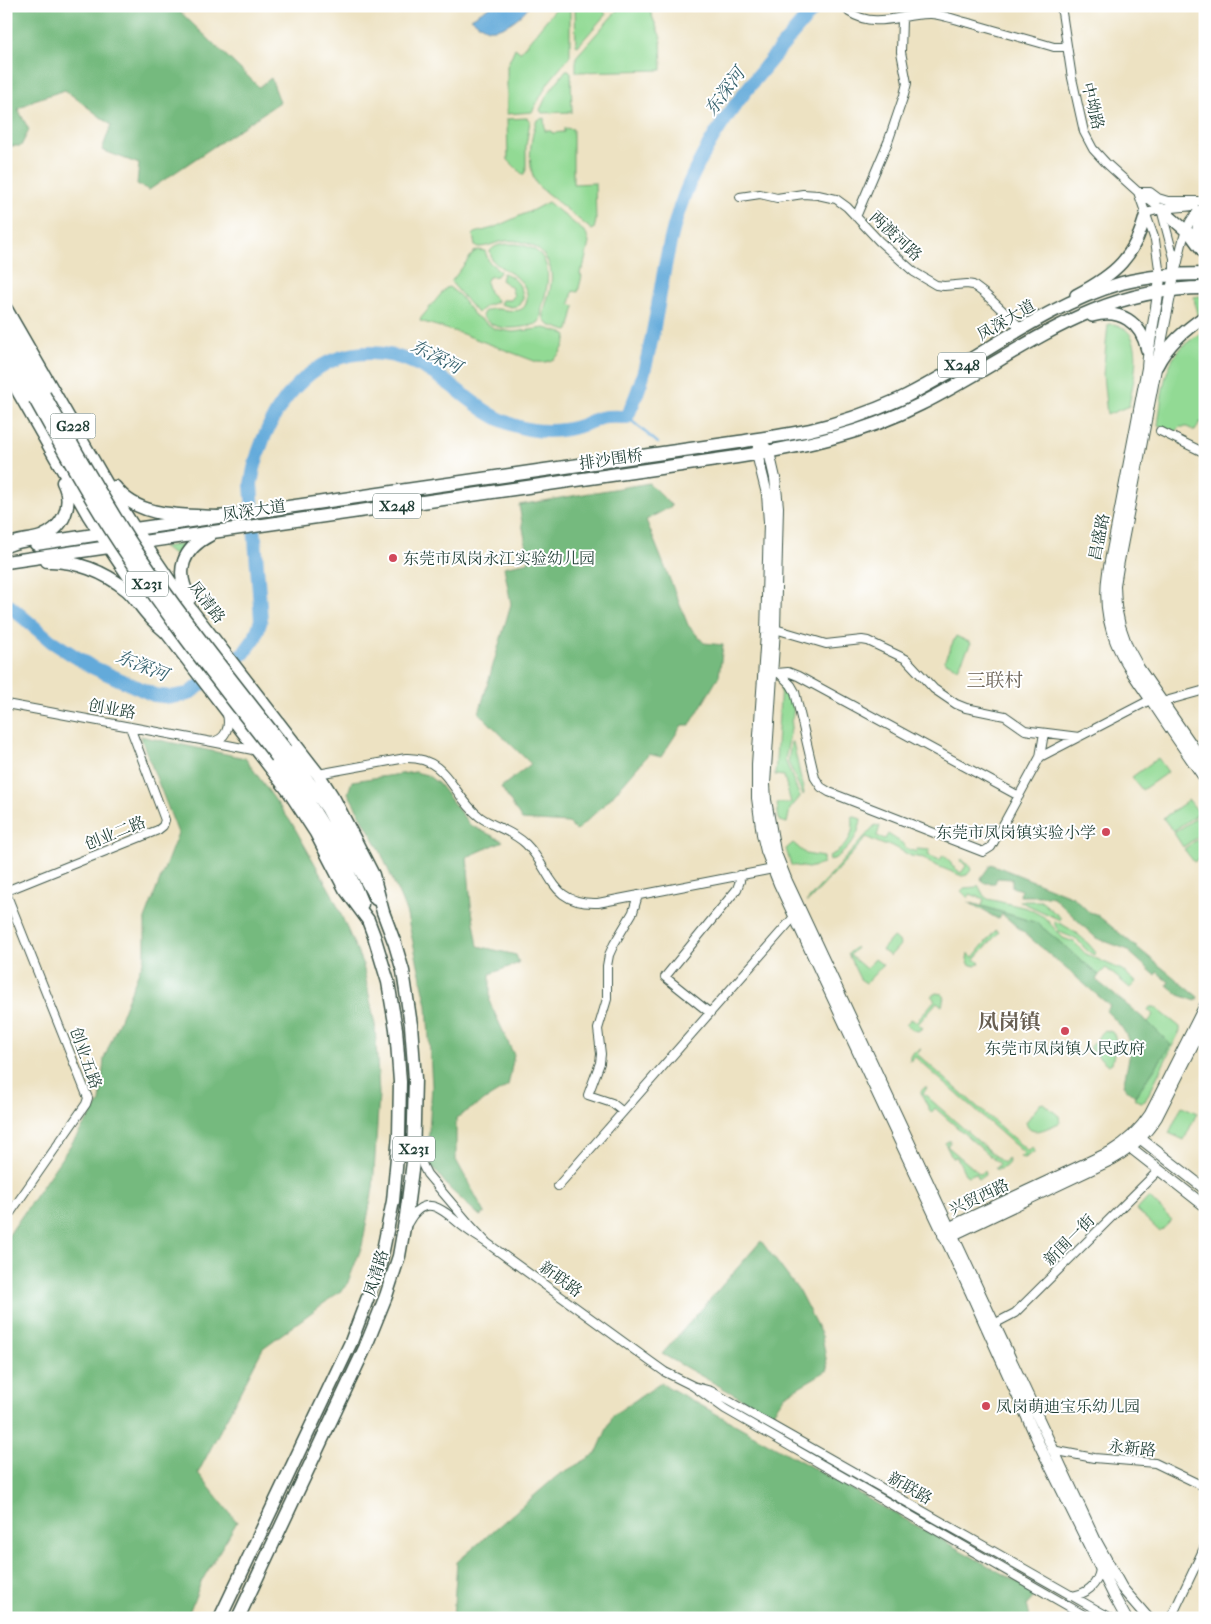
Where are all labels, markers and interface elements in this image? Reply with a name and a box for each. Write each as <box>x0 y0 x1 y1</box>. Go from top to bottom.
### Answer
water label: 东深河 <box>700 62 751 120</box>
street label: 中坳路 <box>1078 80 1108 132</box>
street label: 两渡河路 <box>866 207 926 265</box>
street label: 凤深大道 <box>974 296 1038 344</box>
water label: 东深河 <box>407 335 467 380</box>
road number: X248 <box>938 352 986 378</box>
road number: G228 <box>50 414 96 438</box>
street label: 排沙围桥 <box>578 445 644 473</box>
road number: X248 <box>373 494 421 518</box>
street label: 凤深大道 <box>221 496 287 524</box>
street label: 昌盛路 <box>1085 512 1113 562</box>
place label: 东莞市凤岗永江实验幼儿园 <box>403 549 595 568</box>
marker: 东莞市凤岗永江实验幼儿园 <box>387 552 399 564</box>
road number: X231 <box>126 572 168 596</box>
street label: 凤清路 <box>185 577 229 627</box>
water label: 东深河 <box>113 646 174 687</box>
district label: 三联村 <box>966 670 1024 692</box>
street label: 创业路 <box>87 695 137 723</box>
street label: 创业二路 <box>82 812 148 854</box>
place label: 东莞市凤岗镇实验小学 <box>936 823 1096 842</box>
marker: 东莞市凤岗镇实验小学 <box>1100 826 1112 838</box>
district label: 凤岗镇 <box>978 1010 1041 1034</box>
street label: 创业五路 <box>66 1025 106 1091</box>
marker: 东莞市凤岗镇人民政府 <box>1059 1025 1071 1037</box>
place label: 东莞市凤岗镇人民政府 <box>985 1039 1145 1058</box>
road number: X231 <box>393 1136 435 1162</box>
street label: 兴贸西路 <box>946 1175 1012 1219</box>
street label: 新围一街 <box>1040 1211 1098 1269</box>
street label: 凤清路 <box>360 1247 392 1299</box>
street label: 新联路 <box>536 1257 586 1301</box>
place label: 凤岗萌迪宝乐幼儿园 <box>996 1397 1140 1416</box>
marker: 凤岗萌迪宝乐幼儿园 <box>980 1400 992 1412</box>
street label: 永新路 <box>1107 1436 1157 1460</box>
street label: 新联路 <box>884 1468 936 1508</box>

